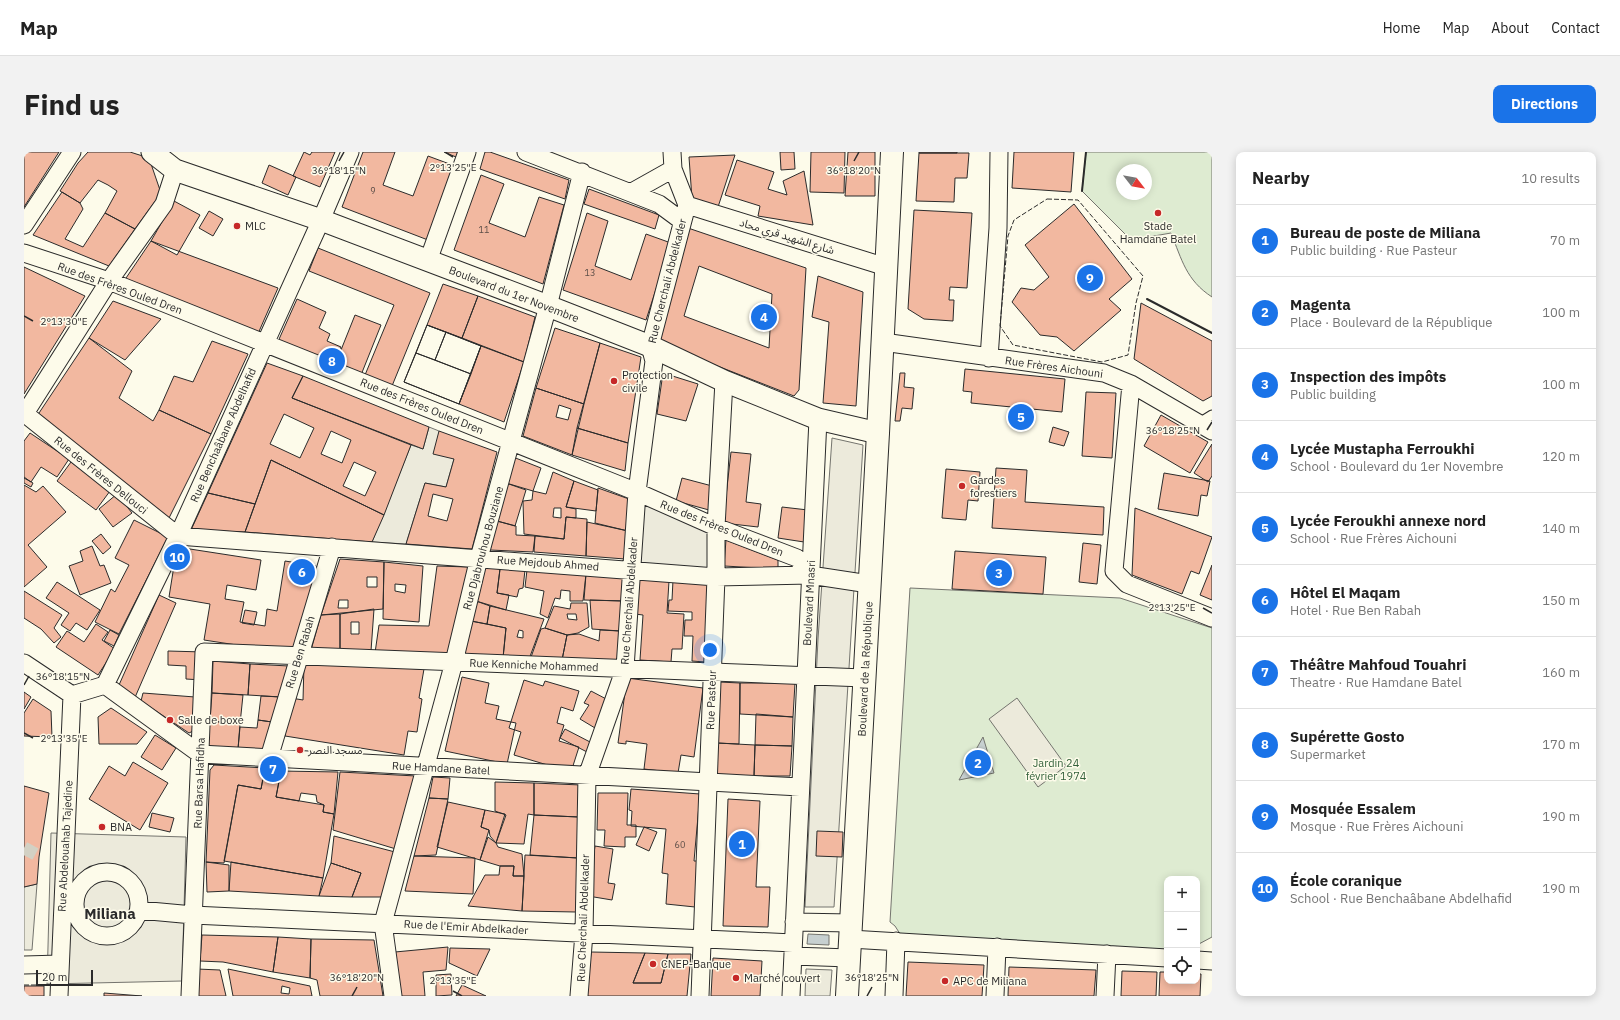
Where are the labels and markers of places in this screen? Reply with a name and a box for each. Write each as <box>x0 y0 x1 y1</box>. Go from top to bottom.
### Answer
marker: Stade Hamdane Batel <box>1153 208 1163 218</box>
place label: MLC <box>245 219 266 233</box>
place label: Stade Hamdane Batel <box>1120 219 1196 246</box>
marker: MLC <box>232 221 242 231</box>
pin: 9 <box>1077 263 1103 293</box>
pin: 4 <box>751 302 777 332</box>
pin: 8 <box>319 346 345 376</box>
place label: Protection civile <box>622 368 673 395</box>
marker: Protection civile <box>609 376 619 386</box>
pin: 5 <box>1008 402 1034 432</box>
place label: Gardes forestiers <box>970 473 1017 500</box>
marker: Gardes forestiers <box>957 481 967 491</box>
pin: 10 <box>164 542 190 572</box>
pin: 6 <box>289 557 315 587</box>
pin: 3 <box>986 558 1012 588</box>
place label: Salle de boxe <box>178 713 244 727</box>
marker: Salle de boxe <box>165 715 175 725</box>
place label: مسجد النصر <box>307 743 363 757</box>
marker: مسجد النصر <box>295 745 305 755</box>
pin: 2 <box>965 748 991 778</box>
pin: 7 <box>260 754 286 784</box>
place label: BNA <box>110 820 132 834</box>
marker: BNA <box>97 822 107 832</box>
pin: 1 <box>729 829 755 859</box>
place label: CNEP-Banque <box>661 957 731 971</box>
marker: CNEP-Banque <box>648 959 658 969</box>
place label: Marché couvert <box>744 971 821 985</box>
marker: Marché couvert <box>731 973 741 983</box>
place label: APC de Miliana <box>953 974 1027 988</box>
marker: APC de Miliana <box>940 976 950 986</box>

